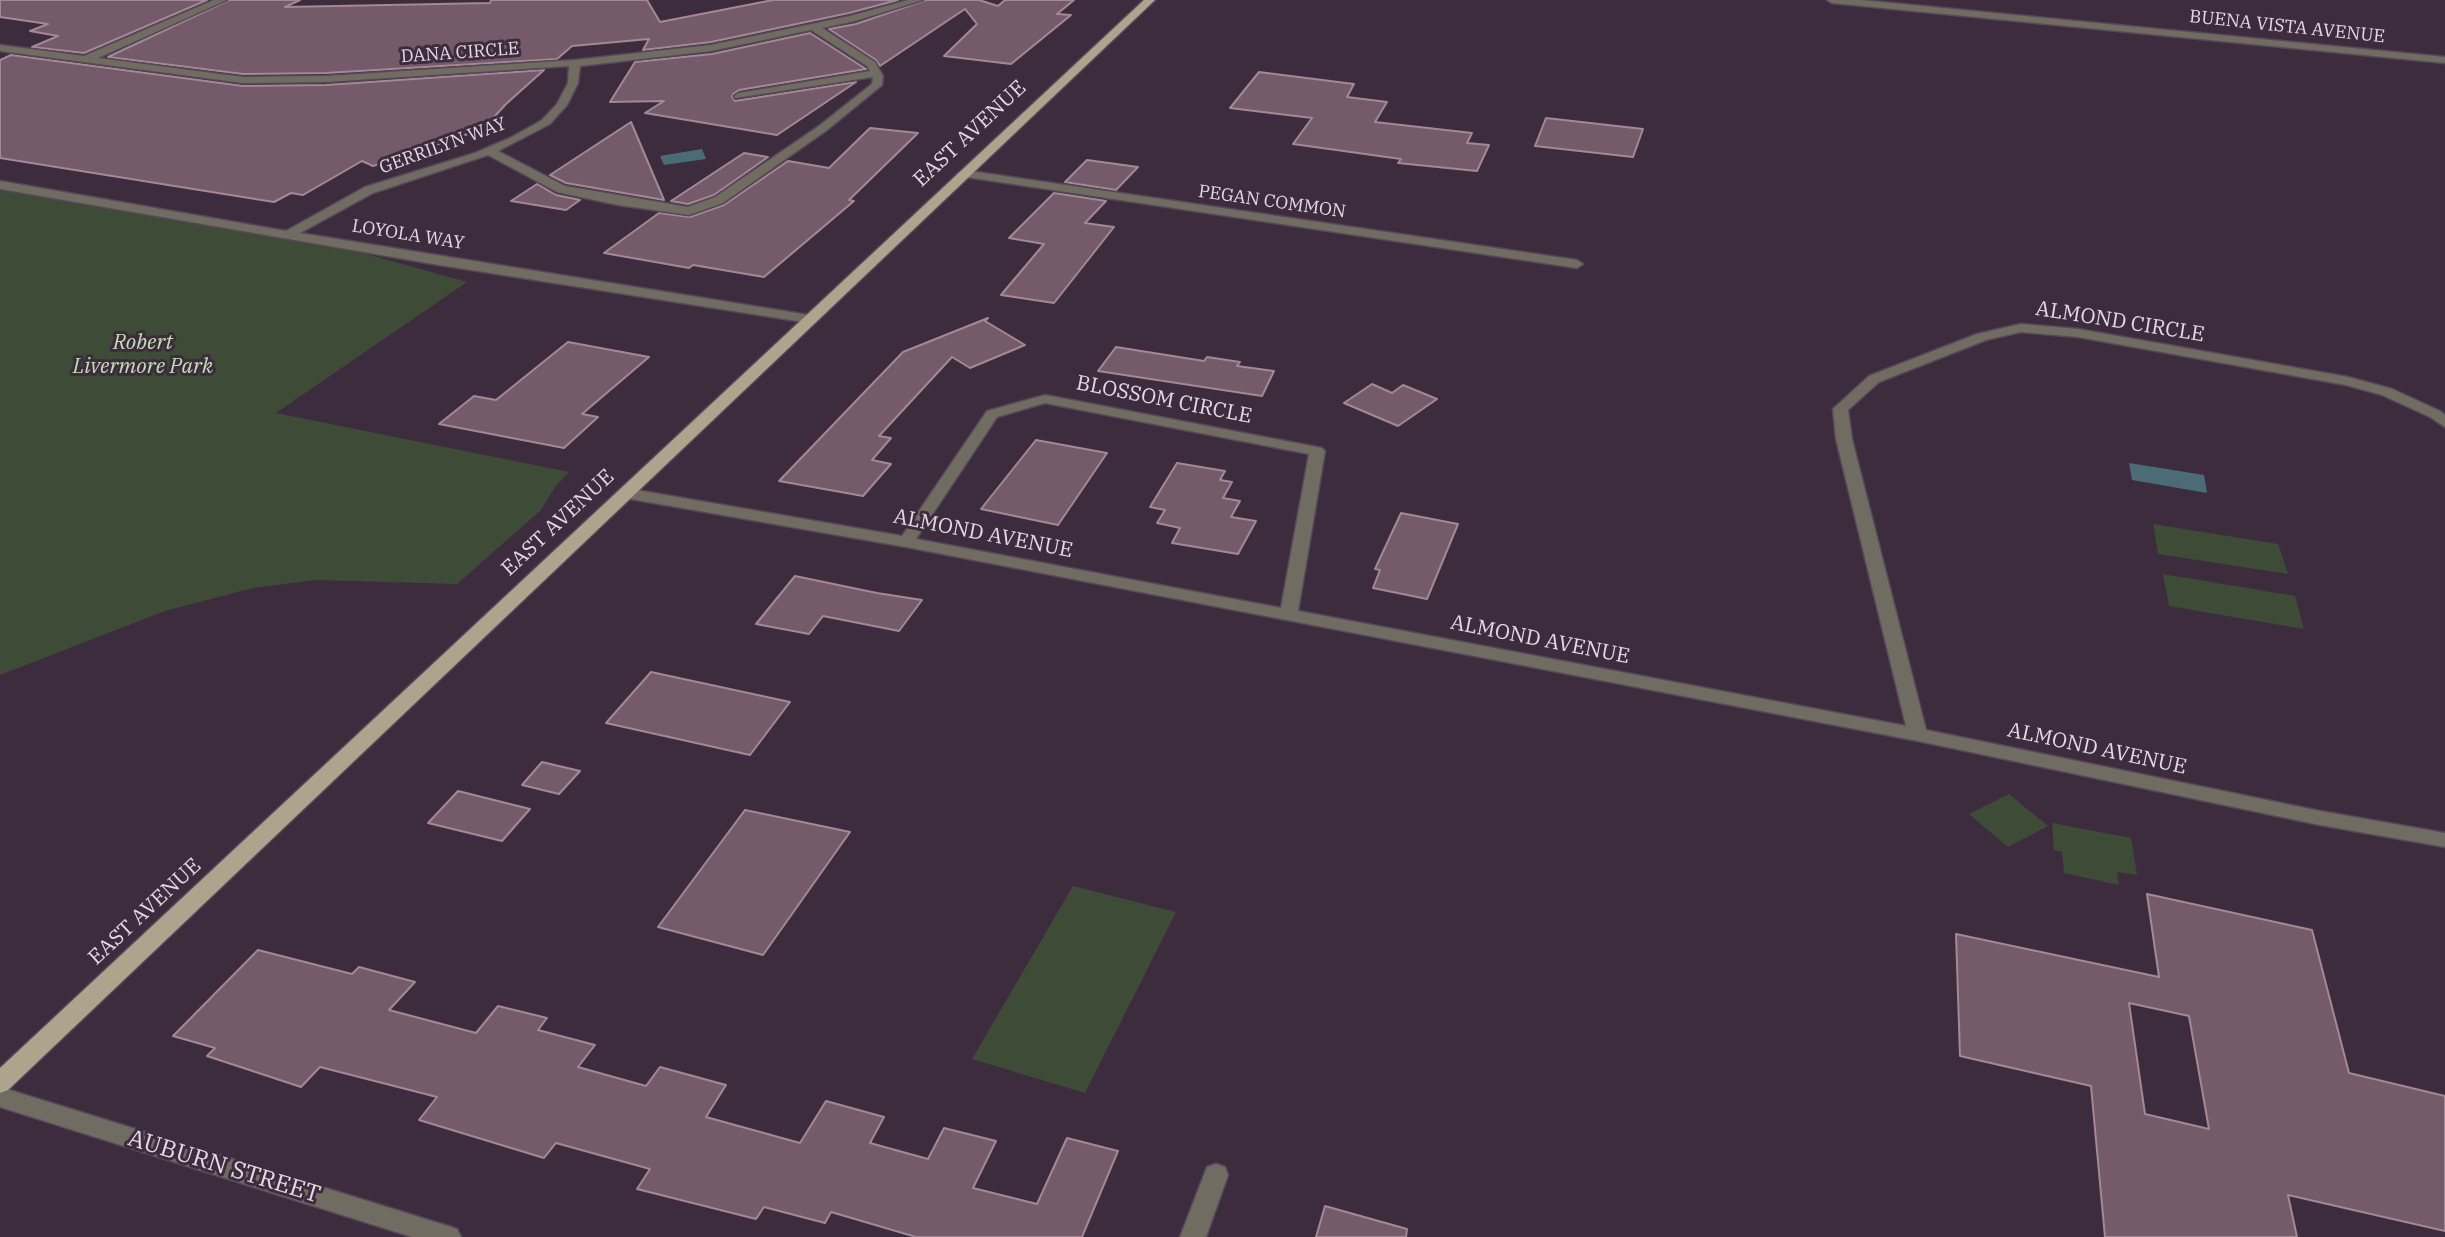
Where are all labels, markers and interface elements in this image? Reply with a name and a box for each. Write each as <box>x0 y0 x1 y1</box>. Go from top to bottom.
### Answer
street label: BUENA VISTA AVENUE <box>2188 6 2386 48</box>
street label: DANA CIRCLE <box>400 38 520 68</box>
street label: EAST AVENUE <box>909 76 1031 192</box>
street label: GERRILYN WAY <box>377 113 509 179</box>
street label: PEGAN COMMON <box>1197 181 1347 223</box>
street label: LOYOLA WAY <box>350 215 466 255</box>
street label: ALMOND CIRCLE <box>2034 296 2206 348</box>
park label: Robert Livermore Park <box>73 330 213 380</box>
street label: BLOSSOM CIRCLE <box>1074 371 1254 429</box>
street label: EAST AVENUE <box>497 465 619 581</box>
street label: ALMOND AVENUE <box>891 504 1075 564</box>
street label: ALMOND AVENUE <box>1448 610 1632 670</box>
street label: ALMOND AVENUE <box>2005 718 2189 780</box>
street label: EAST AVENUE <box>84 854 206 970</box>
street label: AUBURN STREET <box>124 1124 324 1210</box>

